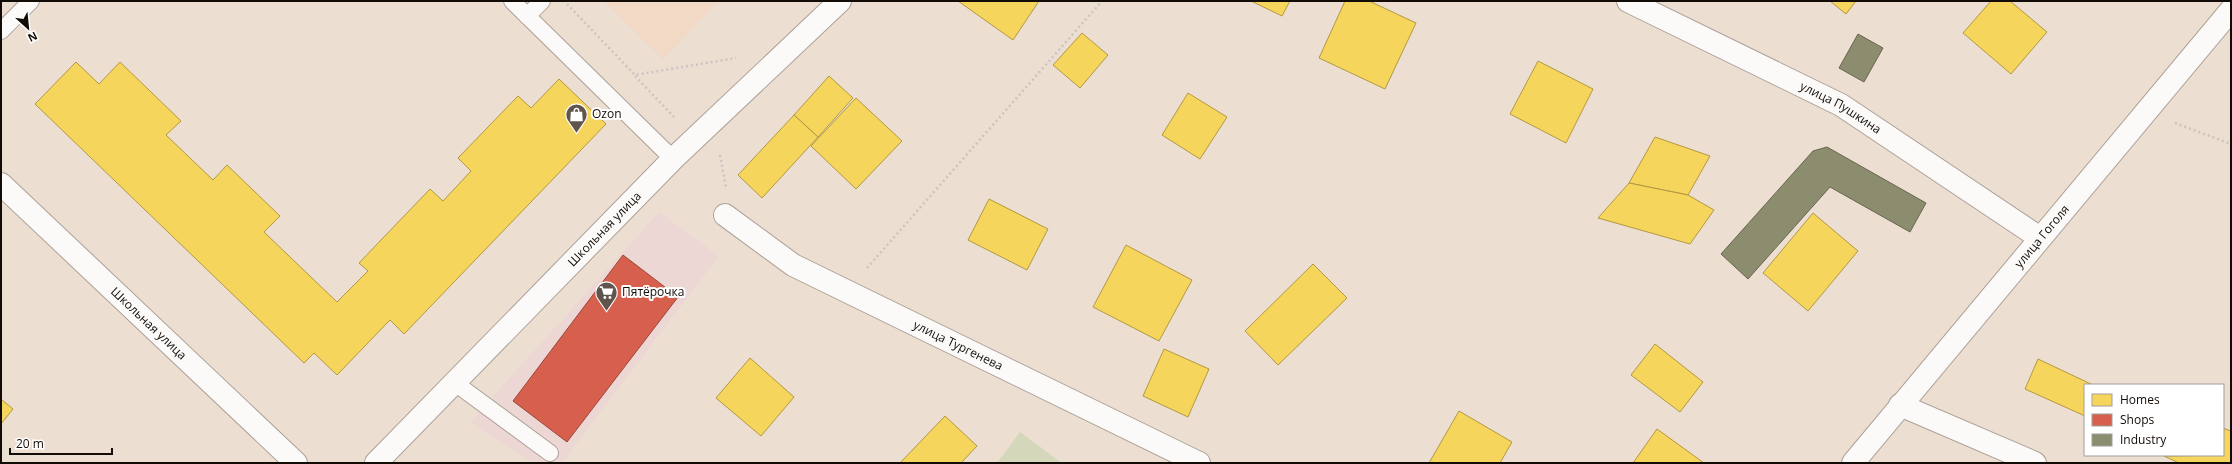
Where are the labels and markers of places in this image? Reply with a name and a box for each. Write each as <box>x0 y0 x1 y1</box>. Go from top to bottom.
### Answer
shop icon: Ozon <box>564 101 590 134</box>
place label: Ozon <box>592 105 622 122</box>
supermarket icon: Пятёрочка <box>594 279 620 312</box>
place label: Пятёрочка <box>622 283 684 300</box>

